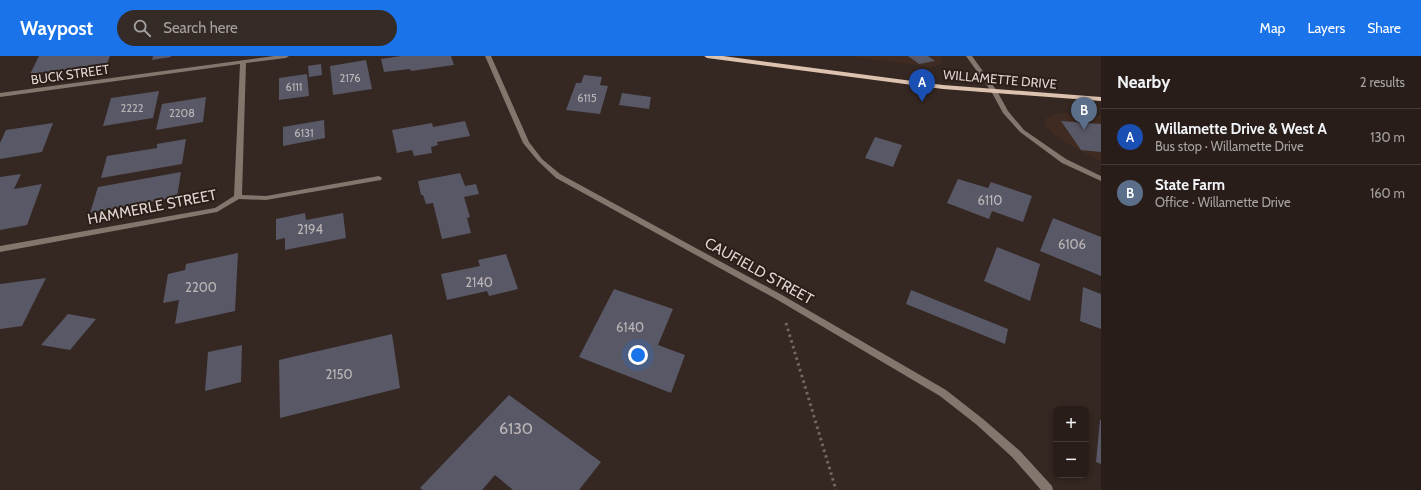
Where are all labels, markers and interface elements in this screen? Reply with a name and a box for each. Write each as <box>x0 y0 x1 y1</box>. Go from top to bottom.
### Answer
search box <box>117 10 397 46</box>
text: Waypost <box>20 17 93 40</box>
icon: search <box>131 17 153 39</box>
text: Search here <box>163 19 238 37</box>
text: Map <box>1260 19 1285 37</box>
text: Layers <box>1307 19 1345 37</box>
text: Share <box>1367 19 1401 37</box>
street label: BUCK STREET <box>30 61 110 87</box>
street label: WILLAMETTE DRIVE <box>942 66 1058 92</box>
pin: A <box>909 69 935 102</box>
house number: 2176 <box>340 71 360 85</box>
text: Nearby <box>1117 72 1170 92</box>
text: 2 results <box>1360 74 1405 90</box>
house number: 6111 <box>286 80 302 94</box>
house number: 6115 <box>577 91 597 105</box>
pin: B <box>1071 97 1097 130</box>
house number: 2222 <box>120 101 144 115</box>
house number: 2208 <box>169 106 195 120</box>
text: Willamette Drive & West A <box>1155 120 1327 138</box>
house number: 6131 <box>294 126 314 140</box>
text: A <box>1126 129 1134 145</box>
text: 130 m <box>1370 129 1405 145</box>
text: Bus stop · Willamette Drive <box>1155 138 1304 154</box>
text: State Farm <box>1155 176 1225 194</box>
text: B <box>1126 185 1134 201</box>
text: 160 m <box>1370 185 1405 201</box>
street label: HAMMERLE STREET <box>86 186 218 228</box>
house number: 6110 <box>978 192 1002 208</box>
text: Office · Willamette Drive <box>1155 194 1291 210</box>
house number: 2194 <box>297 221 323 237</box>
street label: CAUFIELD STREET <box>702 234 816 308</box>
house number: 6106 <box>1058 236 1086 252</box>
house number: 2140 <box>465 274 493 290</box>
house number: 2200 <box>185 279 217 295</box>
house number: 6140 <box>616 319 644 335</box>
your location <box>628 345 648 365</box>
house number: 2150 <box>325 366 353 382</box>
map controls <box>1053 406 1089 478</box>
button: + <box>1053 406 1089 442</box>
house number: 6130 <box>499 419 533 438</box>
button: − <box>1053 442 1089 478</box>

